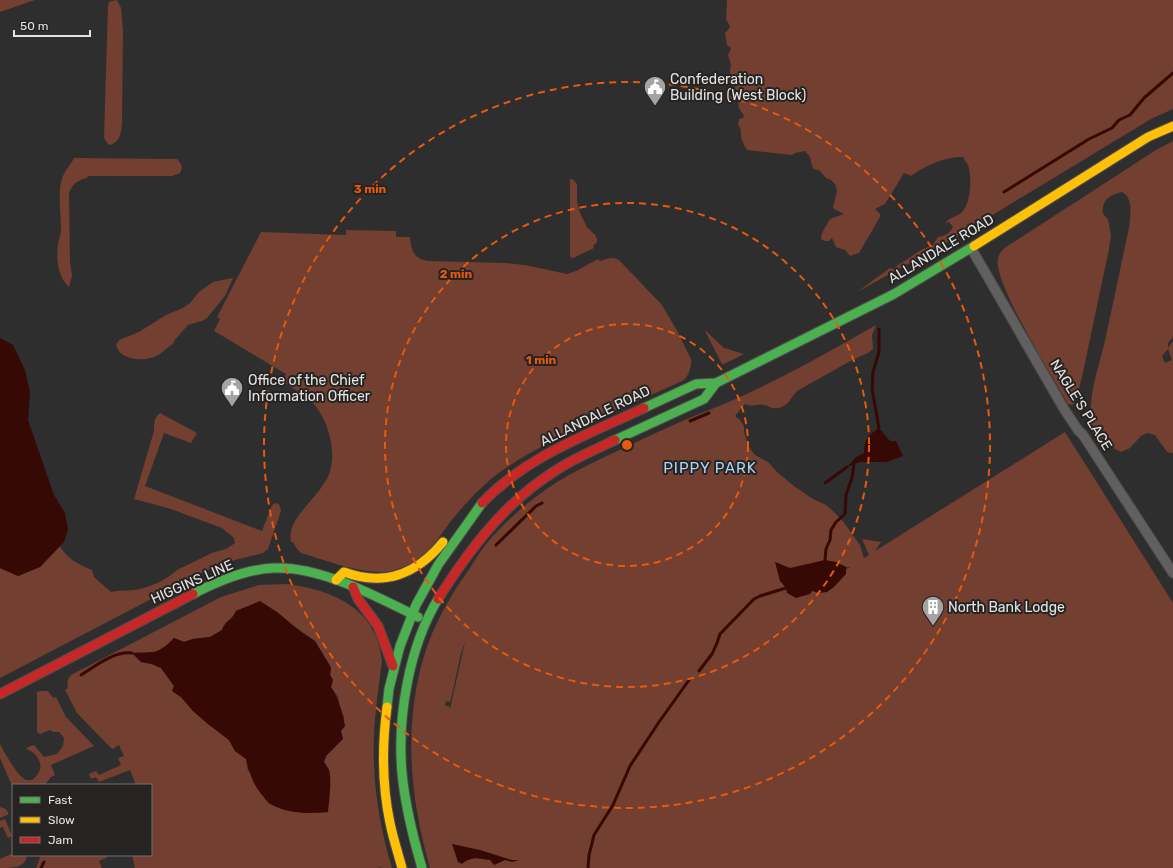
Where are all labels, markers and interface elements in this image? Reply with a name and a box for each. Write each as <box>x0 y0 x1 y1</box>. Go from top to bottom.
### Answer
scale bar <box>14 12 90 38</box>
text: 50 m <box>20 19 48 33</box>
place label: Confederation Building (West Block) <box>670 71 806 104</box>
public building icon: Confederation Building (West Block) <box>642 74 668 107</box>
text: 3 min <box>354 182 387 196</box>
street label: ALLANDALE ROAD <box>885 211 997 287</box>
text: 2 min <box>440 267 473 281</box>
text: 1 min <box>526 353 557 367</box>
street label: NAGLE'S PLACE <box>1046 356 1116 454</box>
place label: Office of the Chief Information Officer <box>248 372 371 405</box>
public building icon: Office of the Chief Information Officer <box>219 375 245 408</box>
street label: ALLANDALE ROAD <box>537 382 653 450</box>
centre of rings <box>620 438 634 452</box>
district label: PIPPY PARK <box>663 459 757 477</box>
street label: HIGGINS LINE <box>148 556 236 608</box>
building icon: North Bank Lodge <box>920 594 946 627</box>
place label: North Bank Lodge <box>948 599 1065 616</box>
legend <box>12 784 152 856</box>
text: Fast <box>48 793 72 807</box>
text: Slow <box>48 813 75 827</box>
text: Jam <box>48 833 73 847</box>

